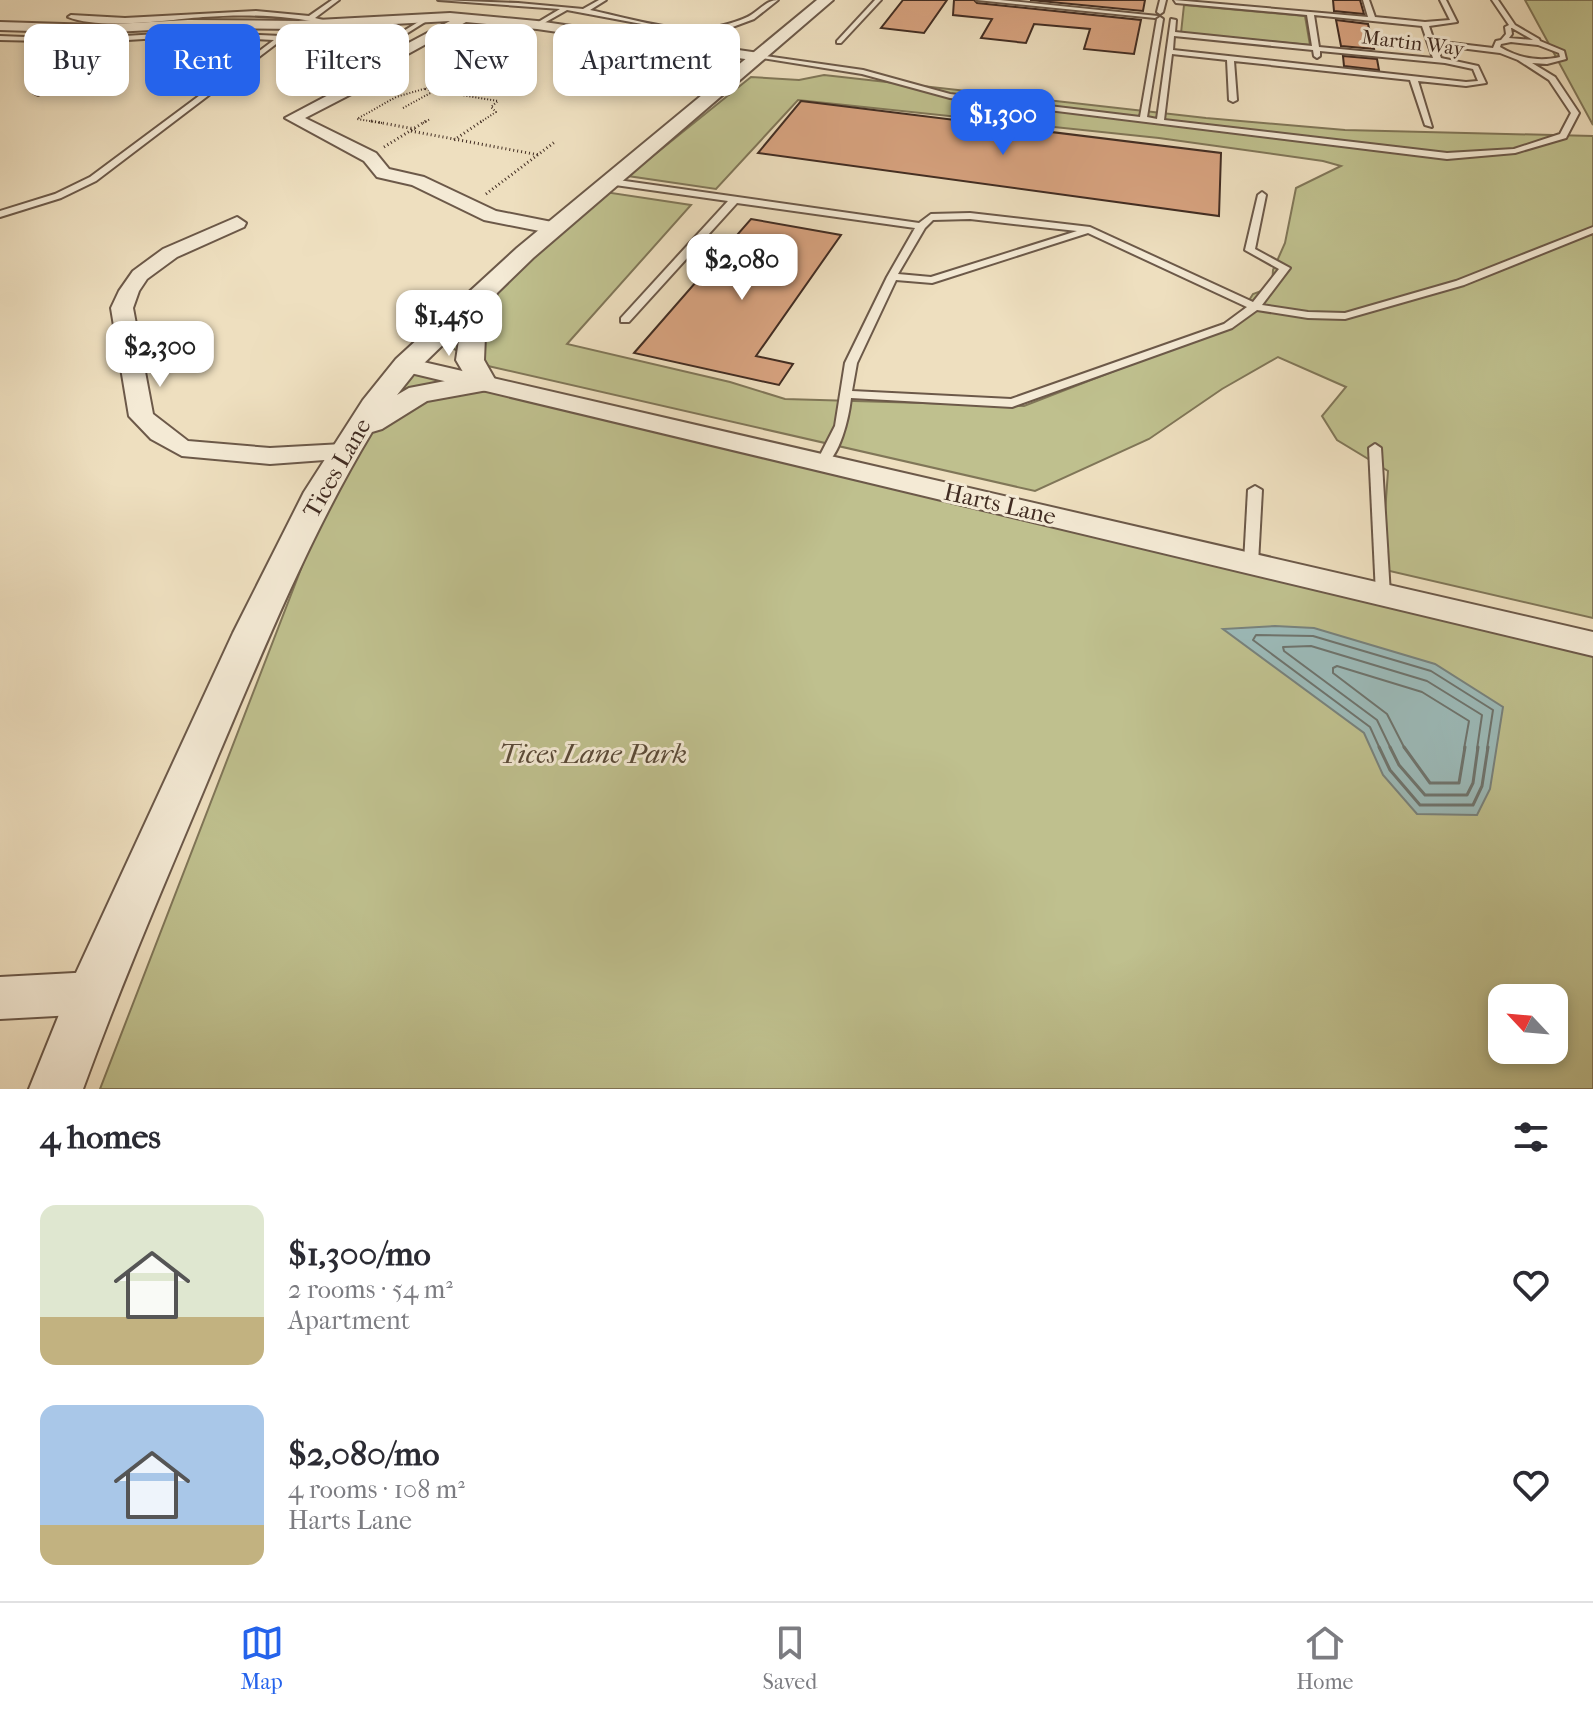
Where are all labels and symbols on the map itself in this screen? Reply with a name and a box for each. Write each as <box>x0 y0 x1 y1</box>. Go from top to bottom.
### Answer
street label: Martin Way <box>1361 25 1467 61</box>
pin: $1,300 <box>938 89 1068 157</box>
pin: $2,080 <box>677 234 807 302</box>
pin: $1,450 <box>384 290 514 358</box>
pin: $2,300 <box>95 321 225 389</box>
street label: Tices Lane <box>297 413 377 523</box>
street label: Harts Lane <box>941 477 1059 531</box>
park label: Tices Lane Park <box>499 737 687 770</box>
north arrow <box>1488 984 1568 1064</box>

